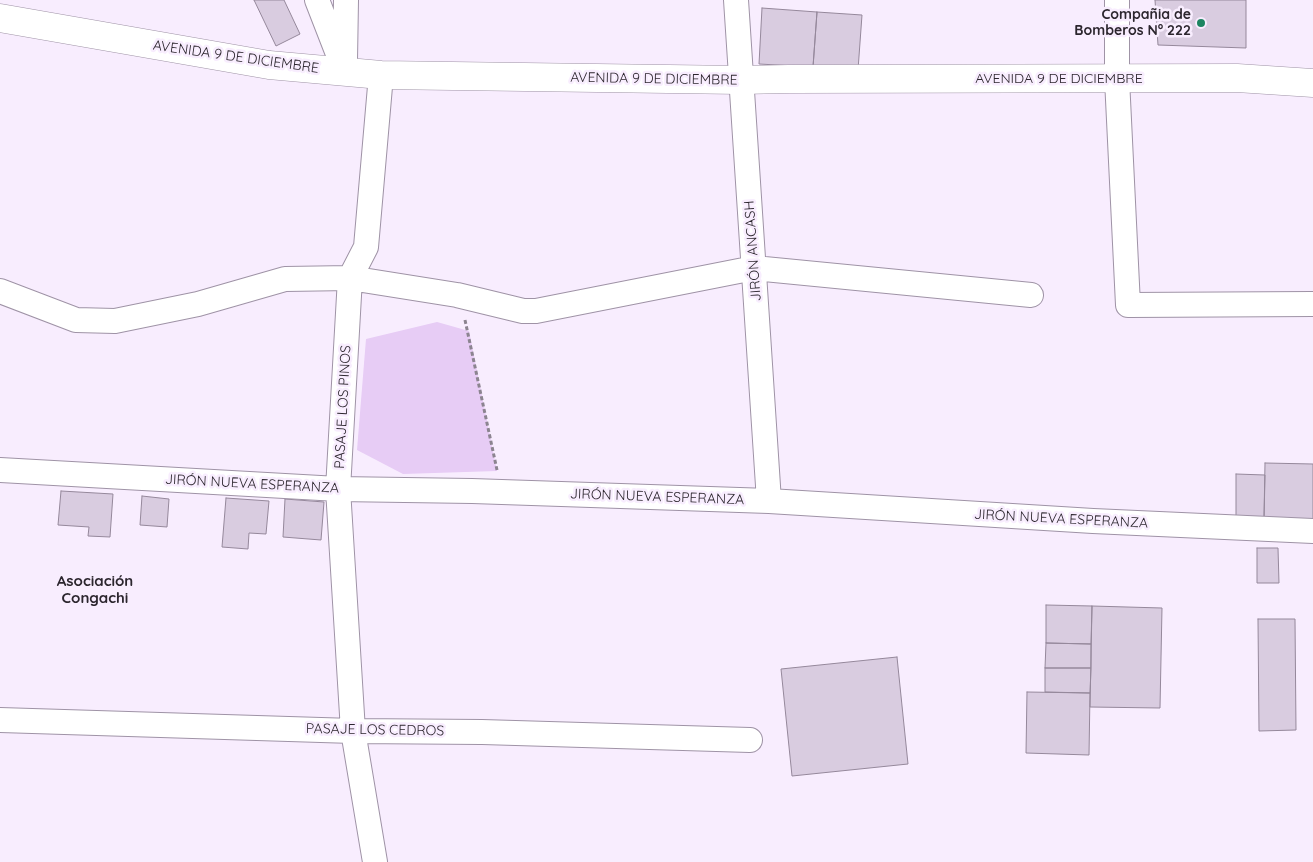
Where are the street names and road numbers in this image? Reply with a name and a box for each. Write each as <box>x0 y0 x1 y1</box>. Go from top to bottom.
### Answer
street label: AVENIDA 9 DE DICIEMBRE <box>152 37 320 77</box>
street label: AVENIDA 9 DE DICIEMBRE <box>570 69 738 89</box>
street label: AVENIDA 9 DE DICIEMBRE <box>975 71 1143 87</box>
street label: JIRÓN ANCASH <box>741 200 765 302</box>
street label: PASAJE LOS PINOS <box>331 345 355 469</box>
street label: JIRÓN NUEVA ESPERANZA <box>165 471 339 497</box>
street label: JIRÓN NUEVA ESPERANZA <box>570 486 744 508</box>
street label: JIRÓN NUEVA ESPERANZA <box>974 506 1148 532</box>
street label: PASAJE LOS CEDROS <box>306 720 444 740</box>

